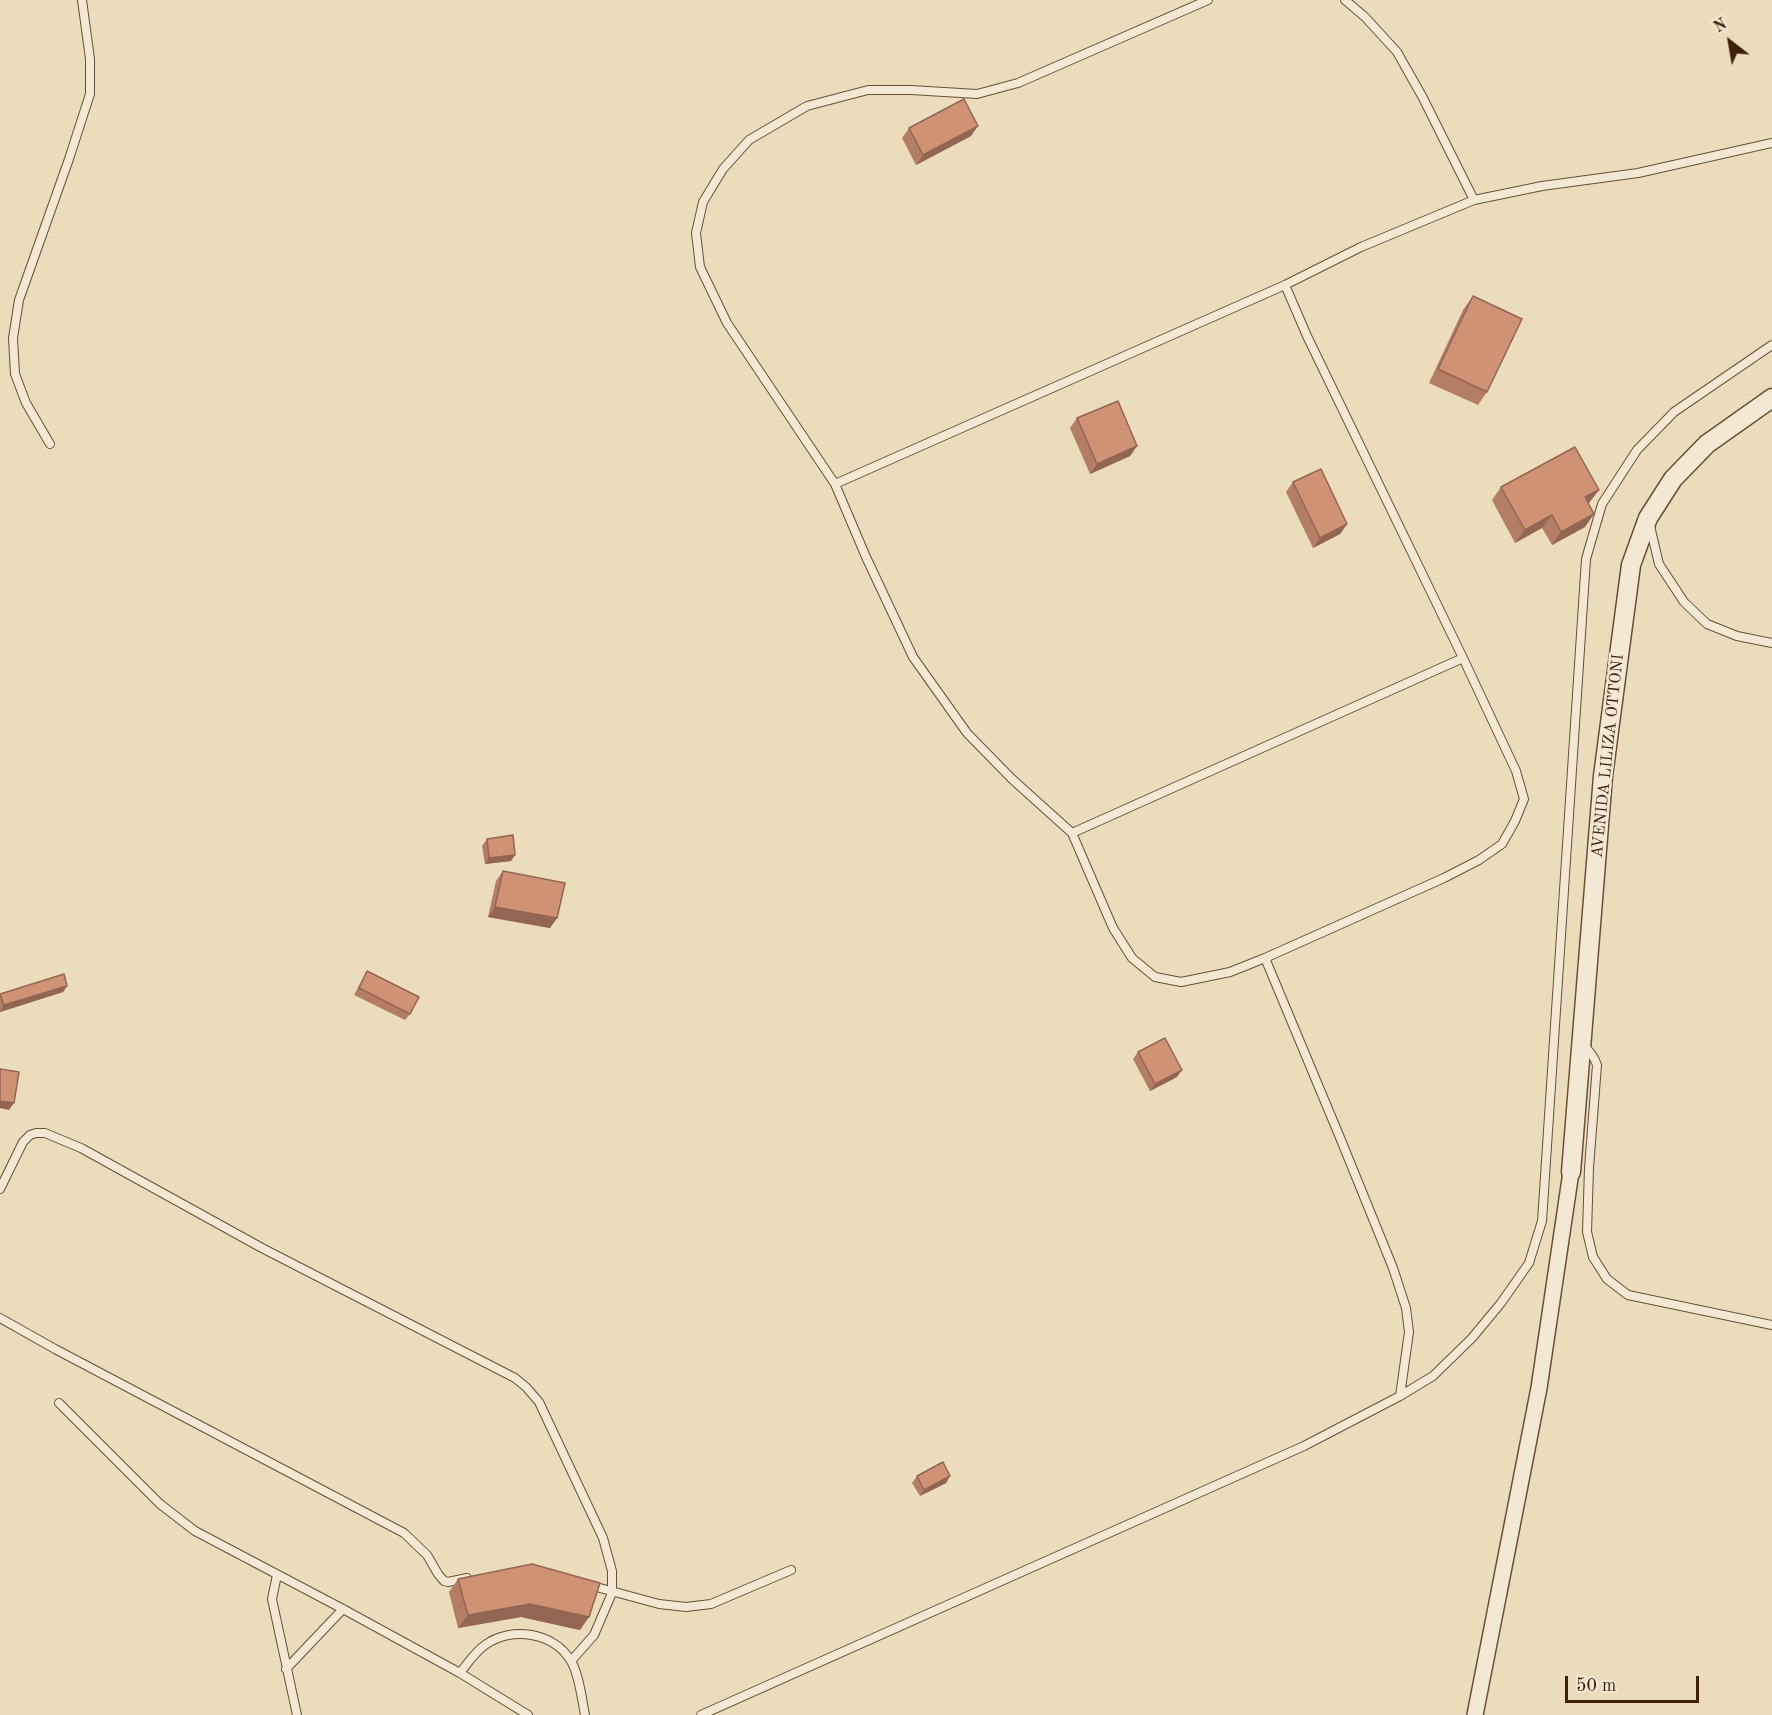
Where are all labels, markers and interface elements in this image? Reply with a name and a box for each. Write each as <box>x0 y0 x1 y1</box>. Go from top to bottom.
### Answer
north arrow <box>1700 12 1760 72</box>
text: N <box>1711 17 1730 37</box>
street label: AVENIDA LILIZA OTTONI <box>1588 653 1628 859</box>
scale bar <box>1568 1664 1702 1702</box>
text: 50 m <box>1576 1677 1616 1695</box>

